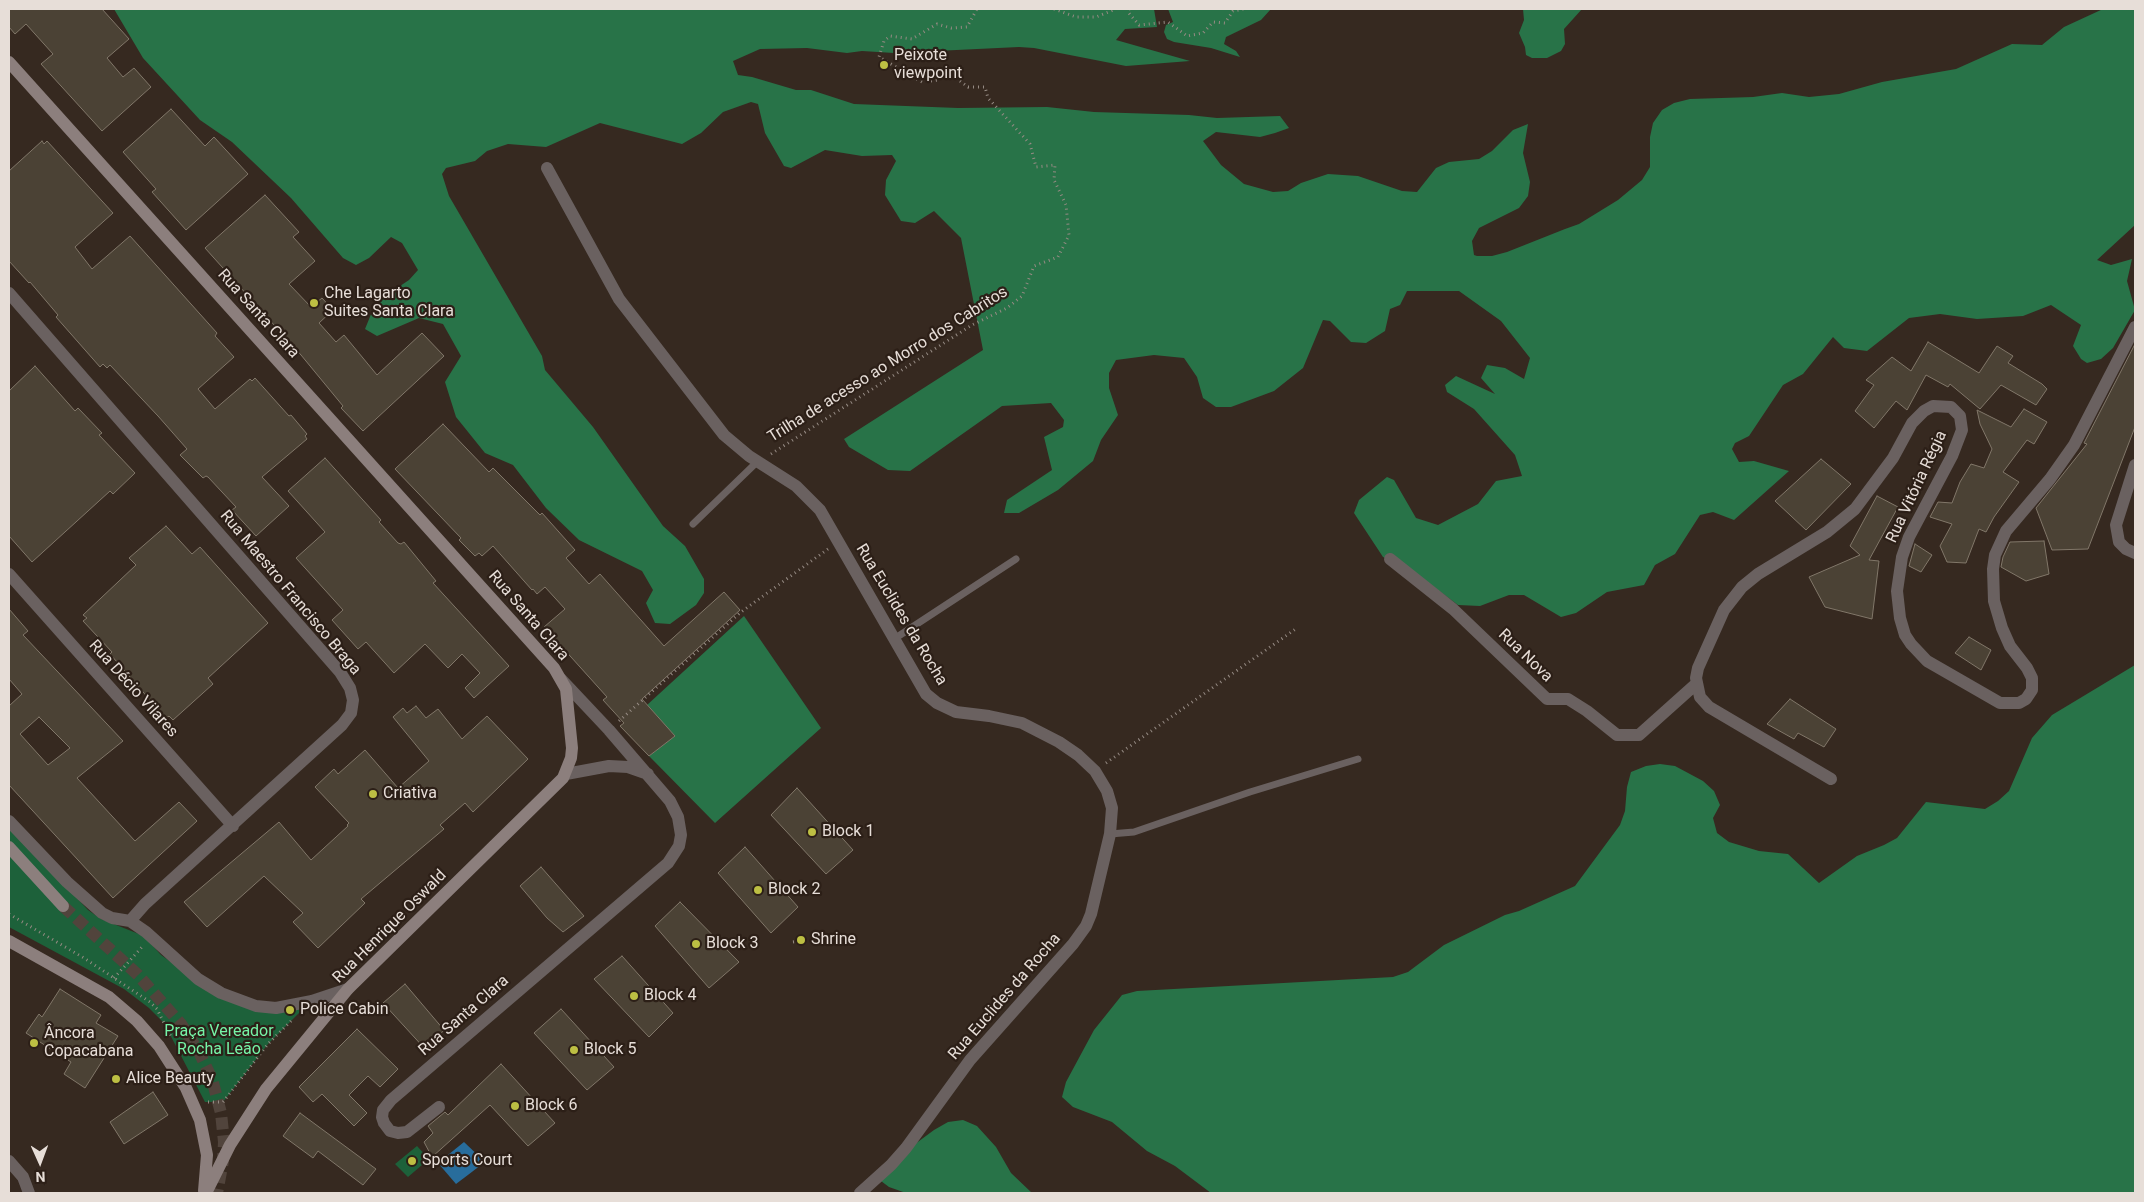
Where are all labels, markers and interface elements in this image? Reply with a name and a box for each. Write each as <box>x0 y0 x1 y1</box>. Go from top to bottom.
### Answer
place label: Peixote viewpoint <box>894 46 962 84</box>
marker: Peixote viewpoint <box>878 59 890 71</box>
street label: Rua Santa Clara <box>213 266 303 362</box>
street label: Trilha de acesso ao Morro dos Cabritos <box>765 283 1011 447</box>
place label: Che Lagarto Suites Santa Clara <box>324 284 454 322</box>
marker: Che Lagarto Suites Santa Clara <box>308 297 320 309</box>
street label: Rua Vitória Régia <box>1883 428 1951 546</box>
street label: Rua Maestro Francisco Braga <box>215 507 365 679</box>
street label: Rua Euclides da Rocha <box>851 541 951 689</box>
street label: Rua Santa Clara <box>484 567 572 665</box>
street label: Rua Nova <box>1494 625 1556 687</box>
street label: Rua Décio Vilares <box>84 636 182 742</box>
place label: Criativa <box>383 784 437 804</box>
marker: Criativa <box>367 788 379 800</box>
place label: Block 1 <box>822 822 874 842</box>
marker: Block 1 <box>806 826 818 838</box>
street label: Rua Henrique Oswald <box>329 866 451 988</box>
place label: Block 2 <box>768 880 820 900</box>
marker: Block 2 <box>752 884 764 896</box>
place label: Shrine <box>811 930 856 950</box>
street label: Rua Euclides da Rocha <box>945 930 1065 1064</box>
place label: Block 3 <box>706 934 758 954</box>
marker: Shrine <box>795 934 807 946</box>
marker: Block 3 <box>690 938 702 950</box>
street label: Rua Santa Clara <box>415 972 513 1060</box>
place label: Block 4 <box>644 986 696 1006</box>
marker: Block 4 <box>628 990 640 1002</box>
place label: Police Cabin <box>300 1000 389 1020</box>
marker: Police Cabin <box>284 1004 296 1016</box>
park label: Praça Vereador Rocha Leão <box>164 1022 274 1060</box>
place label: Âncora Copacabana <box>44 1024 134 1062</box>
marker: Âncora Copacabana <box>28 1037 40 1049</box>
place label: Block 5 <box>584 1040 636 1060</box>
marker: Block 5 <box>568 1044 580 1056</box>
place label: Alice Beauty <box>126 1069 214 1089</box>
marker: Alice Beauty <box>110 1073 122 1085</box>
place label: Block 6 <box>525 1096 577 1116</box>
marker: Block 6 <box>509 1100 521 1112</box>
north arrow <box>15 1137 65 1187</box>
place label: Sports Court <box>422 1151 512 1171</box>
marker: Sports Court <box>406 1155 418 1167</box>
text: N <box>35 1169 46 1185</box>

